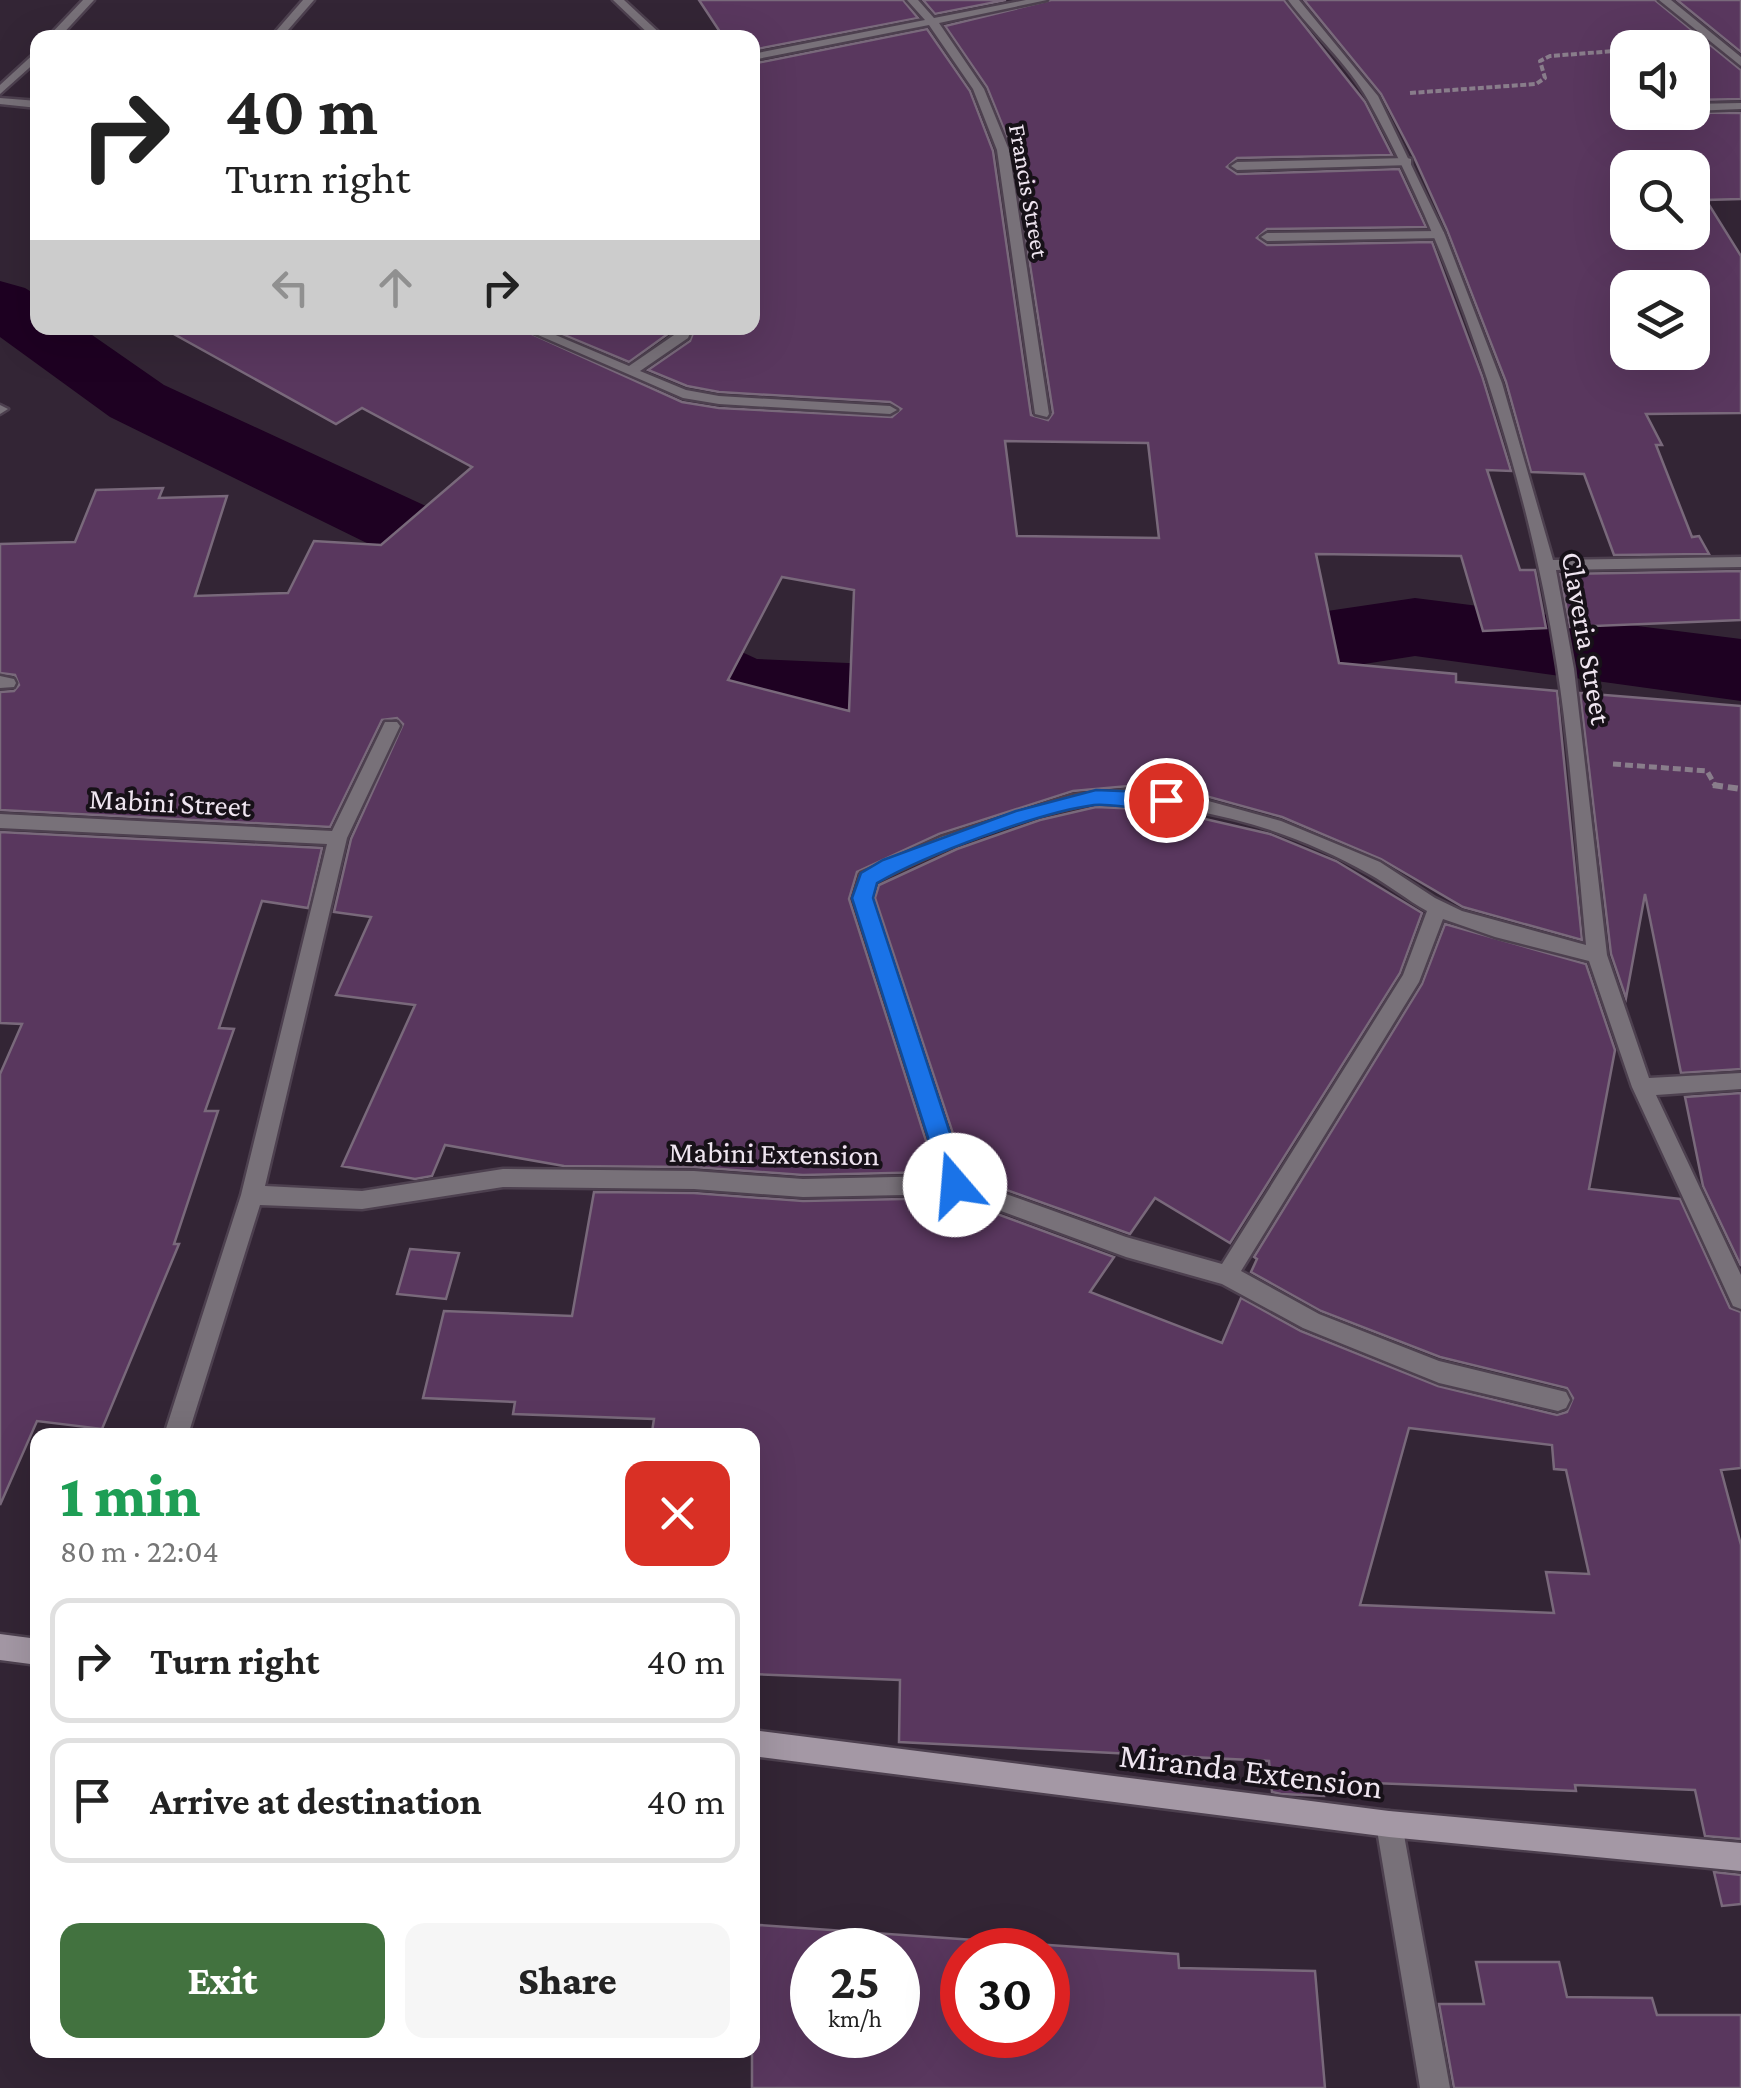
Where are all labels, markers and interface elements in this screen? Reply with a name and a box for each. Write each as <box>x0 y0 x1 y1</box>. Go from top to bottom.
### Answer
map controls <box>1610 30 1710 370</box>
button: sound <box>1610 30 1710 130</box>
icon: right <box>60 70 190 200</box>
text: 40 m <box>225 71 378 149</box>
street label: Francis Street <box>1004 122 1054 261</box>
button: search <box>1610 150 1710 250</box>
text: Turn right <box>225 153 410 203</box>
icon: left <box>263 260 318 315</box>
icon: ahead <box>368 260 423 315</box>
icon: right <box>473 260 528 315</box>
button: layers <box>1610 270 1710 370</box>
street label: Claveria Street <box>1556 549 1619 728</box>
pin <box>1124 758 1209 843</box>
icon: arrive <box>1139 773 1194 828</box>
street label: Mabini Street <box>88 781 253 823</box>
position arrow <box>903 1133 1007 1237</box>
street label: Mabini Extension <box>668 1135 880 1171</box>
button: close <box>625 1461 730 1566</box>
text: 1 min <box>60 1462 200 1529</box>
text: 80 m · 22:04 <box>60 1533 219 1569</box>
icon: right <box>65 1633 120 1688</box>
text: Turn right <box>150 1640 319 1682</box>
text: 40 m <box>646 1640 725 1682</box>
street label: Miranda Extension <box>1117 1735 1385 1807</box>
icon: arrive <box>65 1773 120 1828</box>
text: Arrive at destination <box>150 1780 482 1822</box>
text: 40 m <box>646 1780 725 1822</box>
button: Exit <box>60 1923 385 2038</box>
button: Share <box>405 1923 730 2038</box>
speed limit sign: 30 <box>940 1928 1070 2058</box>
text: 25 <box>830 1953 880 2009</box>
text: km/h <box>828 2005 882 2032</box>

